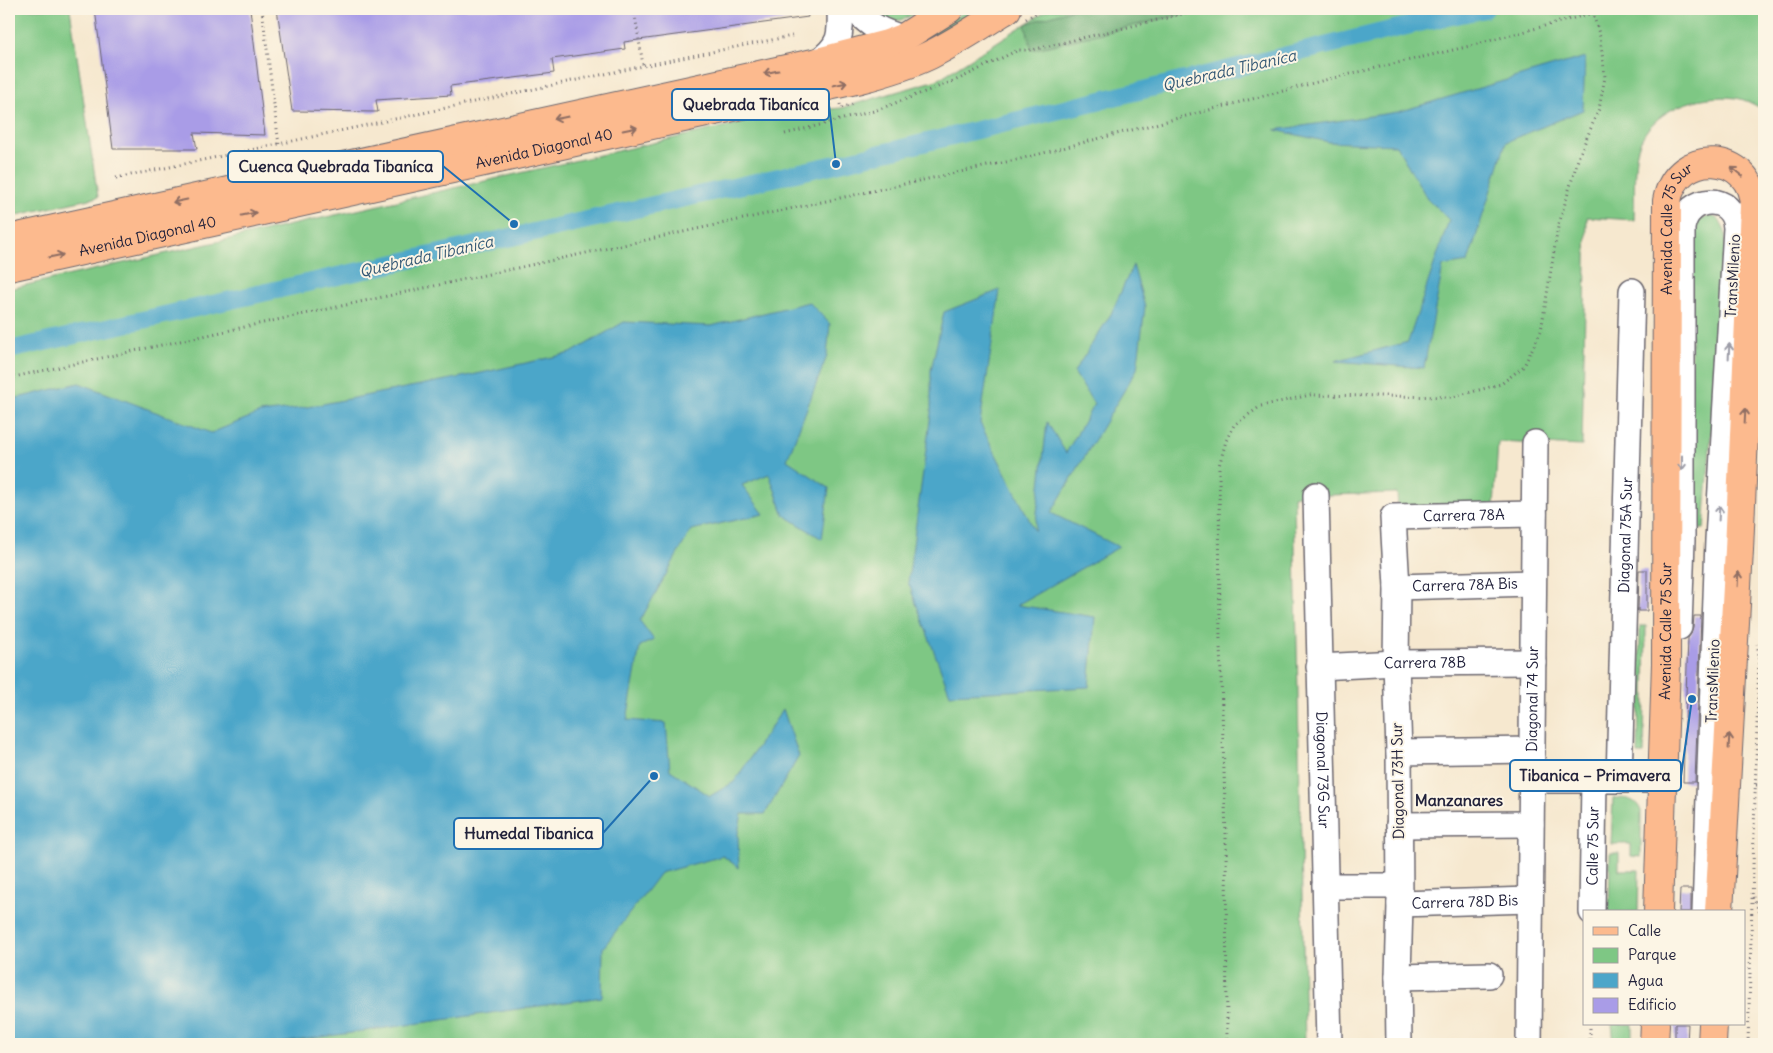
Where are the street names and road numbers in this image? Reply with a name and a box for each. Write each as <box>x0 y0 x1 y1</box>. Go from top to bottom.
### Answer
street label: Avenida Diagonal 40 <box>474 124 614 173</box>
street label: Avenida Calle 75 Sur <box>1657 158 1696 295</box>
street label: Avenida Diagonal 40 <box>77 211 218 260</box>
street label: TransMilenio <box>1721 233 1744 318</box>
street label: Diagonal 75A Sur <box>1614 477 1636 593</box>
street label: Carrera 78A <box>1423 505 1505 525</box>
street label: Avenida Calle 75 Sur <box>1655 562 1675 700</box>
street label: Carrera 78A Bis <box>1412 573 1518 596</box>
street label: TransMilenio <box>1702 639 1723 723</box>
street label: Diagonal 74 Sur <box>1522 646 1542 752</box>
street label: Carrera 78B <box>1383 652 1466 673</box>
street label: Diagonal 73G Sur <box>1312 711 1334 829</box>
street label: Diagonal 73H Sur <box>1387 722 1408 840</box>
street label: Calle 75 Sur <box>1582 806 1603 886</box>
street label: Carrera 78D Bis <box>1411 890 1519 913</box>

